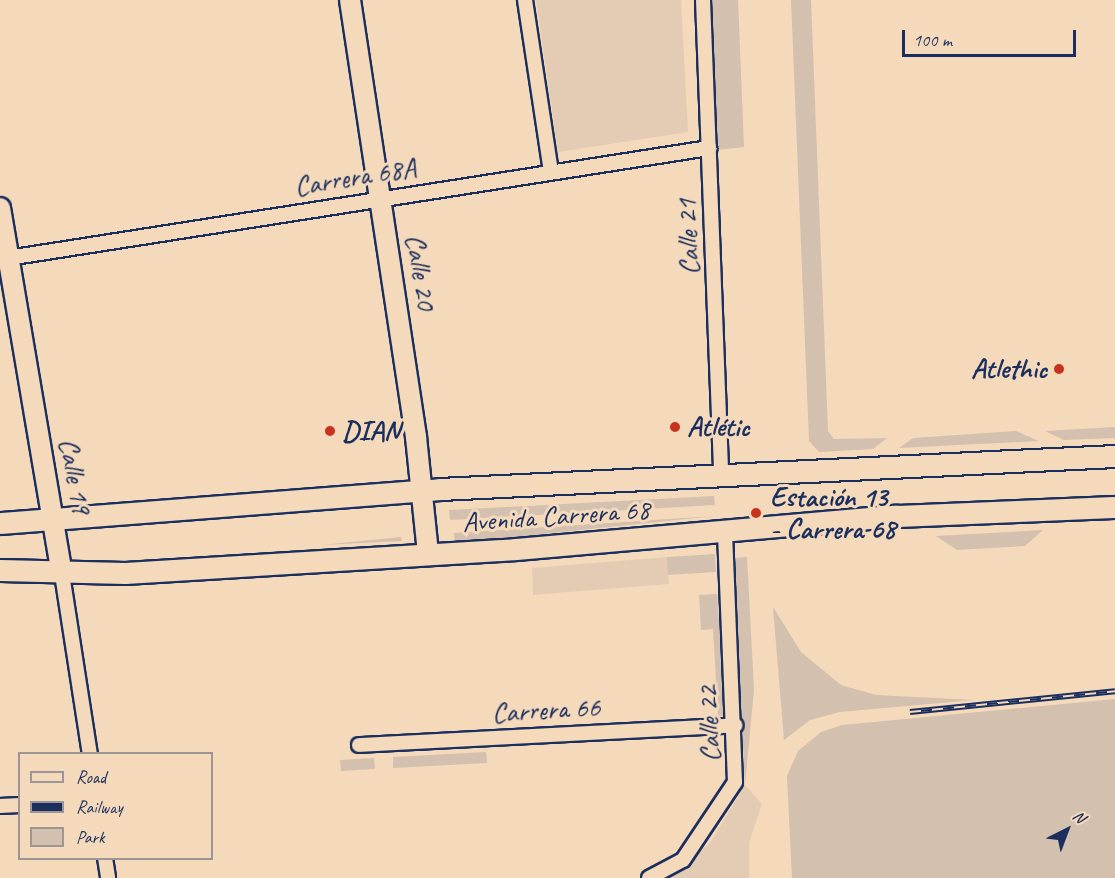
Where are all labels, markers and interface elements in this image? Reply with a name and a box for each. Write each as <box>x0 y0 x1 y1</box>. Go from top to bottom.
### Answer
scale bar <box>905 18 1079 56</box>
text: 100 m <box>913 29 952 51</box>
street label: Carrera 68A <box>292 151 418 203</box>
street label: Calle 21 <box>670 198 706 276</box>
street label: Calle 20 <box>398 232 444 312</box>
place label: Atlethic <box>971 352 1047 386</box>
marker: Atlethic <box>1052 362 1066 376</box>
place label: Atlétic <box>687 410 750 444</box>
place label: DIAN <box>342 414 400 448</box>
marker: Atlétic <box>668 420 682 434</box>
marker: DIAN <box>323 424 337 438</box>
street label: Calle 19 <box>52 436 98 516</box>
place label: Estación 13 - Carrera 68 <box>770 480 896 546</box>
street label: Avenida Carrera 68 <box>461 493 651 539</box>
marker: Estación 13 - Carrera 68 <box>747 504 765 522</box>
street label: Calle 22 <box>691 685 727 763</box>
street label: Carrera 66 <box>491 690 601 730</box>
legend <box>18 752 213 860</box>
text: Road <box>76 766 106 788</box>
text: Railway <box>76 796 123 818</box>
north arrow <box>1037 800 1097 860</box>
text: N <box>1069 806 1089 827</box>
text: Park <box>76 826 105 848</box>

